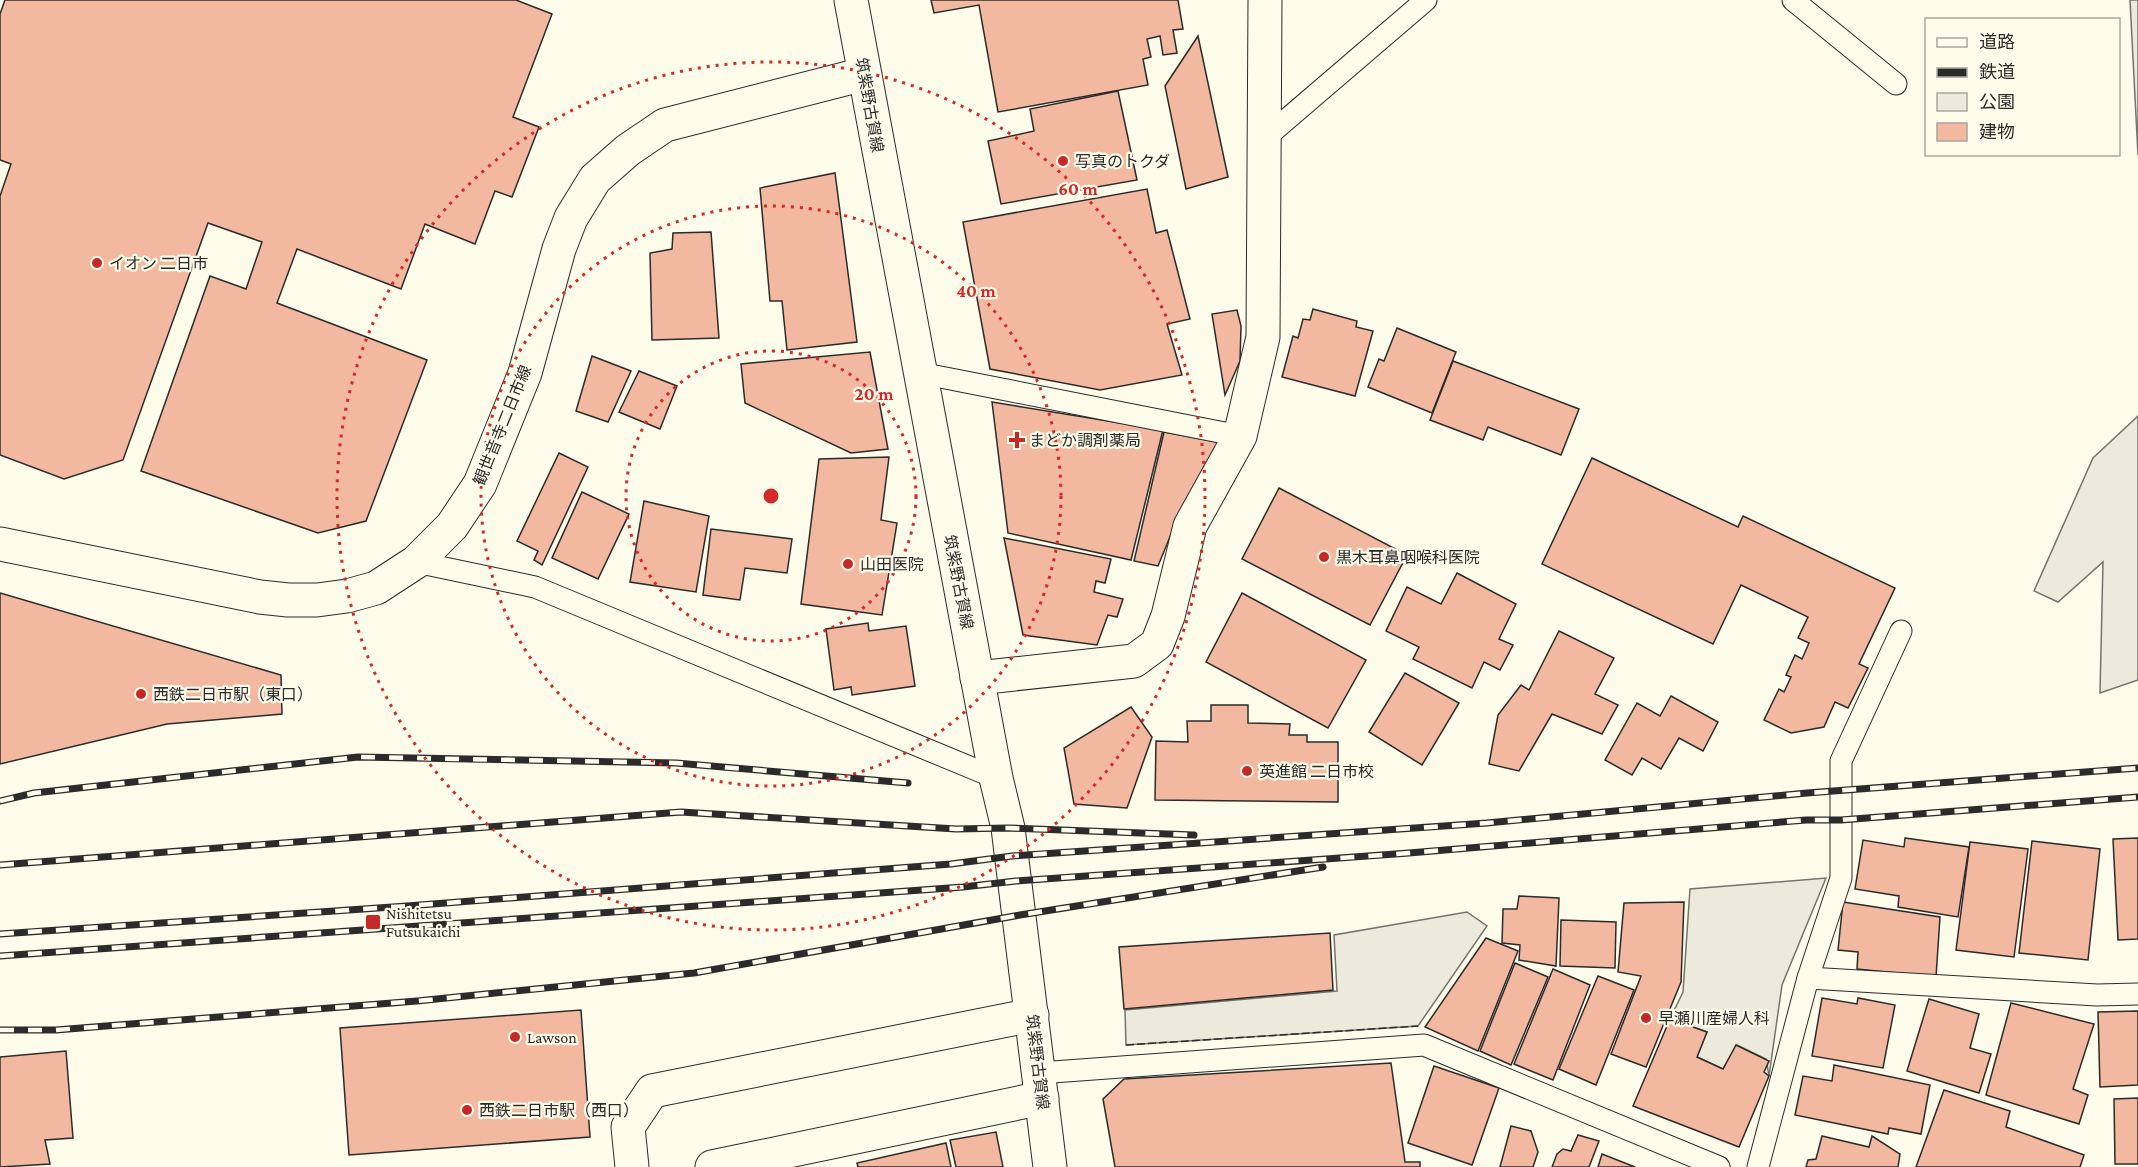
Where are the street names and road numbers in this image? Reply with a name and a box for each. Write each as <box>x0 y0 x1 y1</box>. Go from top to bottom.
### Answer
street label: 筑紫野古賀線 <box>853 56 886 154</box>
street label: 観世音寺二日市線 <box>471 363 534 488</box>
street label: 筑紫野古賀線 <box>941 533 976 631</box>
street label: 筑紫野古賀線 <box>1023 1013 1052 1111</box>

